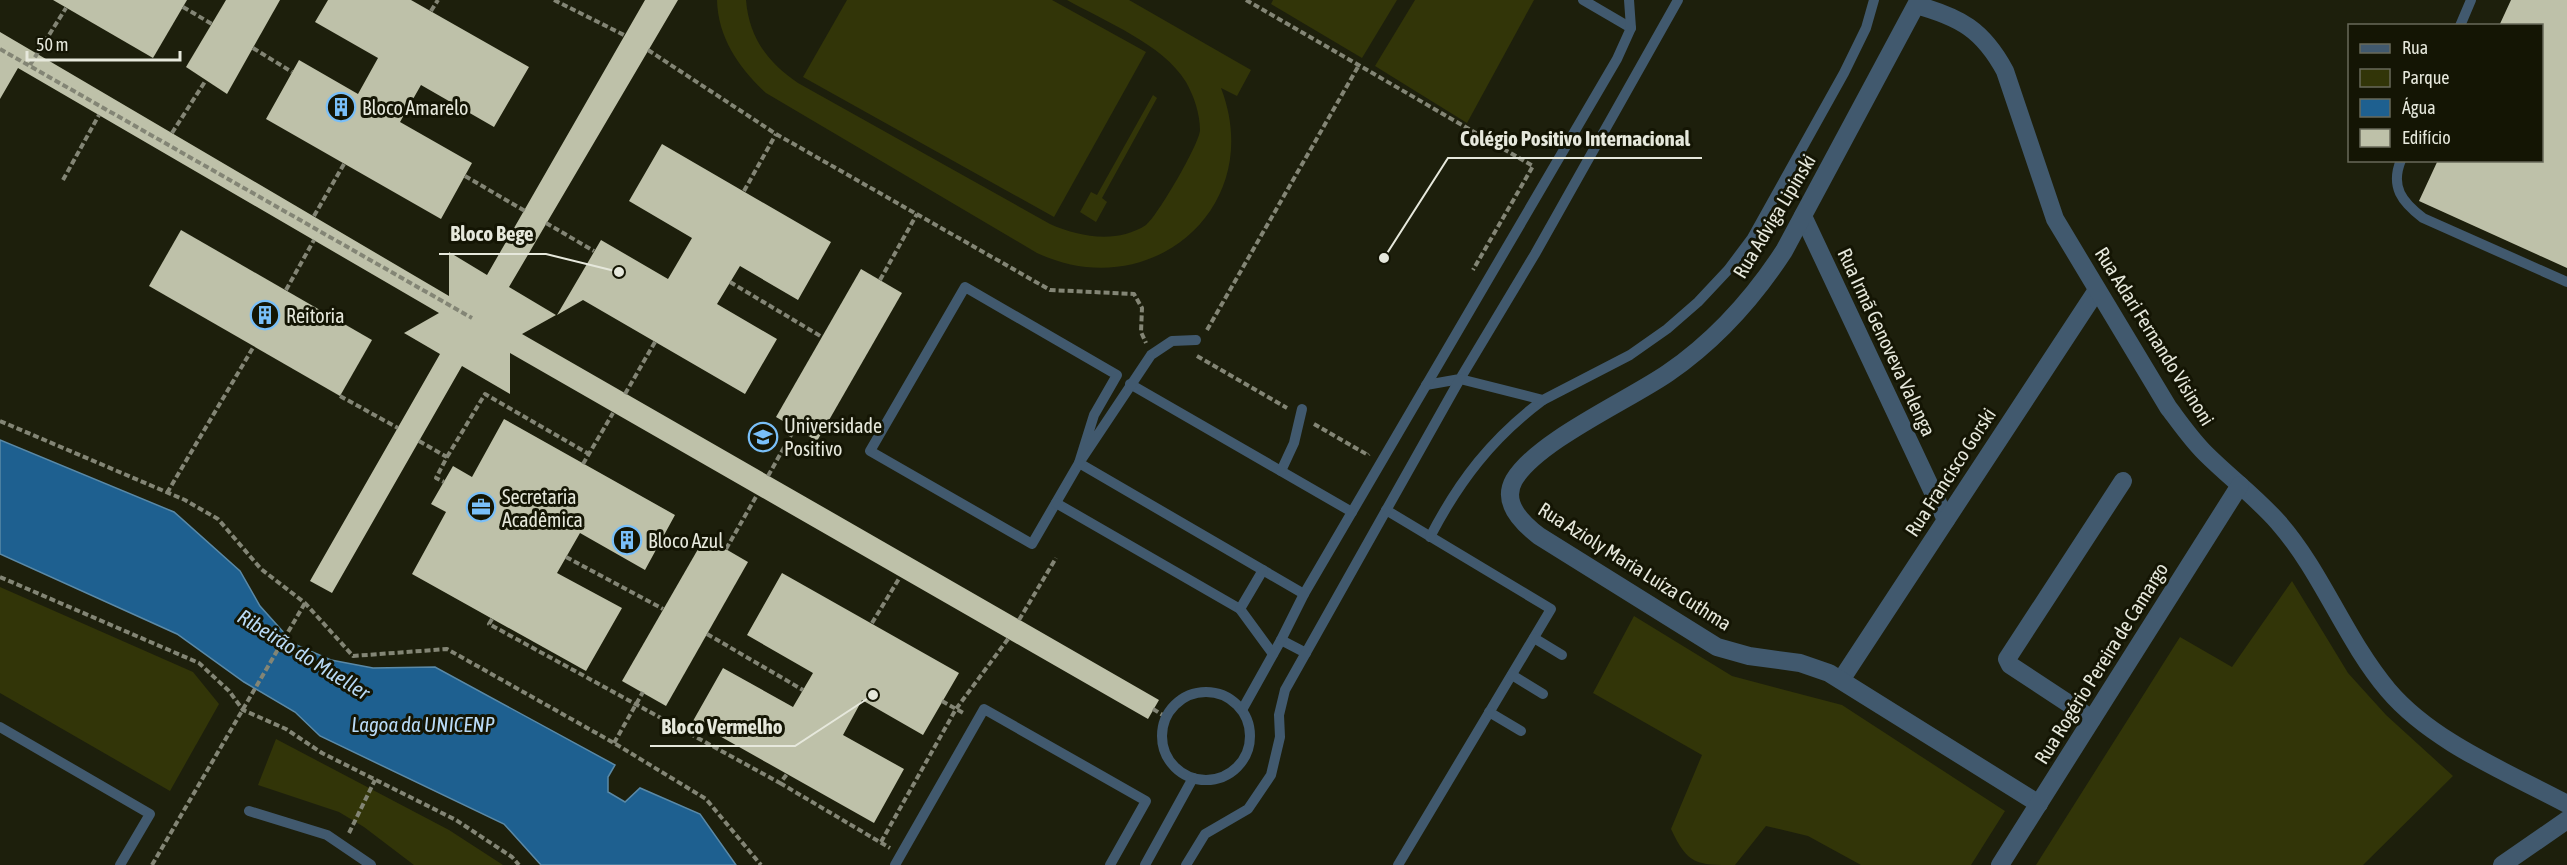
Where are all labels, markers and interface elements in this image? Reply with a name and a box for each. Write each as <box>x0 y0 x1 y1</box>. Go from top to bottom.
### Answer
scale bar <box>27 24 180 62</box>
legend <box>2348 24 2543 162</box>
text: 50 m <box>36 34 68 55</box>
text: Rua <box>2402 37 2428 58</box>
text: Parque <box>2402 67 2450 88</box>
building icon: Bloco Amarelo <box>325 91 357 123</box>
place label: Bloco Amarelo <box>362 96 469 119</box>
text: Água <box>2402 97 2436 118</box>
callout: Colégio Positivo Internacional <box>1448 119 1702 158</box>
text: Colégio Positivo Internacional <box>1460 126 1690 150</box>
text: Edifício <box>2402 127 2451 148</box>
street label: Rua Adviga Lipinski <box>1728 150 1820 282</box>
callout: Bloco Bege <box>439 215 546 254</box>
text: Bloco Bege <box>450 221 534 245</box>
street label: Rua Adari Fernando Visinoni <box>2091 243 2219 429</box>
street label: Rua Irmã Genoveva Valenga <box>1833 244 1941 440</box>
building icon: Reitoria <box>249 299 281 331</box>
place label: Reitoria <box>286 304 344 327</box>
street label: Rua Francisco Gorski <box>1900 404 2000 540</box>
place label: Universidade Positivo <box>784 414 882 460</box>
school or university icon: Universidade Positivo <box>747 421 779 453</box>
place label: Secretaria Acadêmica <box>502 485 583 531</box>
office icon: Secretaria Acadêmica <box>465 491 497 523</box>
street label: Rua Azioly Maria Luíza Cuthma <box>1534 497 1736 635</box>
building icon: Bloco Azul <box>611 524 643 556</box>
place label: Bloco Azul <box>648 529 724 552</box>
street label: Rua Rogério Pereira de Camargo <box>2030 558 2172 768</box>
water label: Ribeirão do Mueller <box>234 604 375 705</box>
callout: Bloco Vermelho <box>650 707 795 746</box>
water label: Lagoa da UNICENP <box>351 712 495 736</box>
text: Bloco Vermelho <box>661 714 783 738</box>

